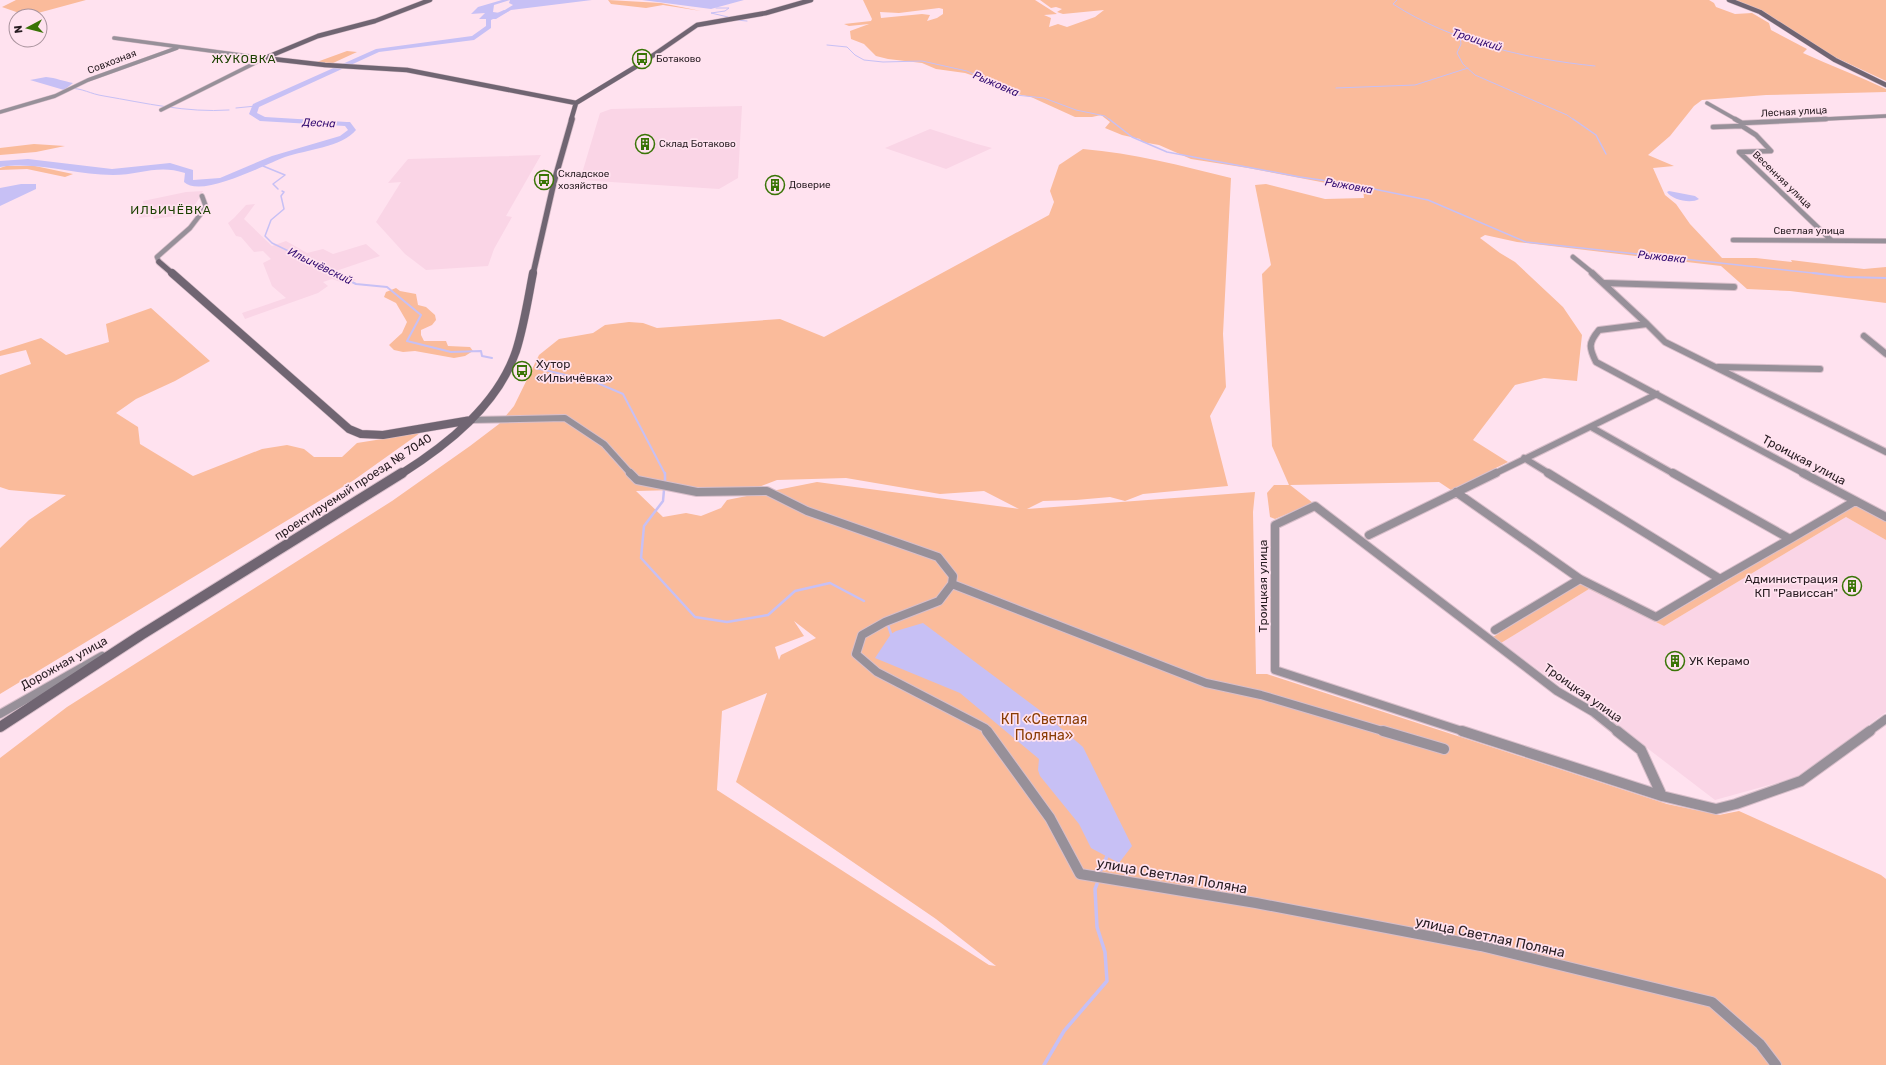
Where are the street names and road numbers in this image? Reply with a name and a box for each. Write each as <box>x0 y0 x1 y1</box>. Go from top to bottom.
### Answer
street label: Совхозная <box>86 47 138 77</box>
street label: Лесная улица <box>1761 104 1827 120</box>
street label: Весенняя улица <box>1750 149 1814 211</box>
street label: Светлая улица <box>1774 225 1844 237</box>
street label: проектируемый проезд № 7040 <box>272 431 434 543</box>
street label: Троицкая улица <box>1760 432 1848 488</box>
street label: Троицкая улица <box>1256 540 1270 632</box>
street label: Дорожная улица <box>18 633 110 693</box>
street label: Троицкая улица <box>1541 661 1625 725</box>
street label: улица Светлая Поляна <box>1095 854 1249 898</box>
street label: улица Светлая Поляна <box>1414 913 1566 961</box>

